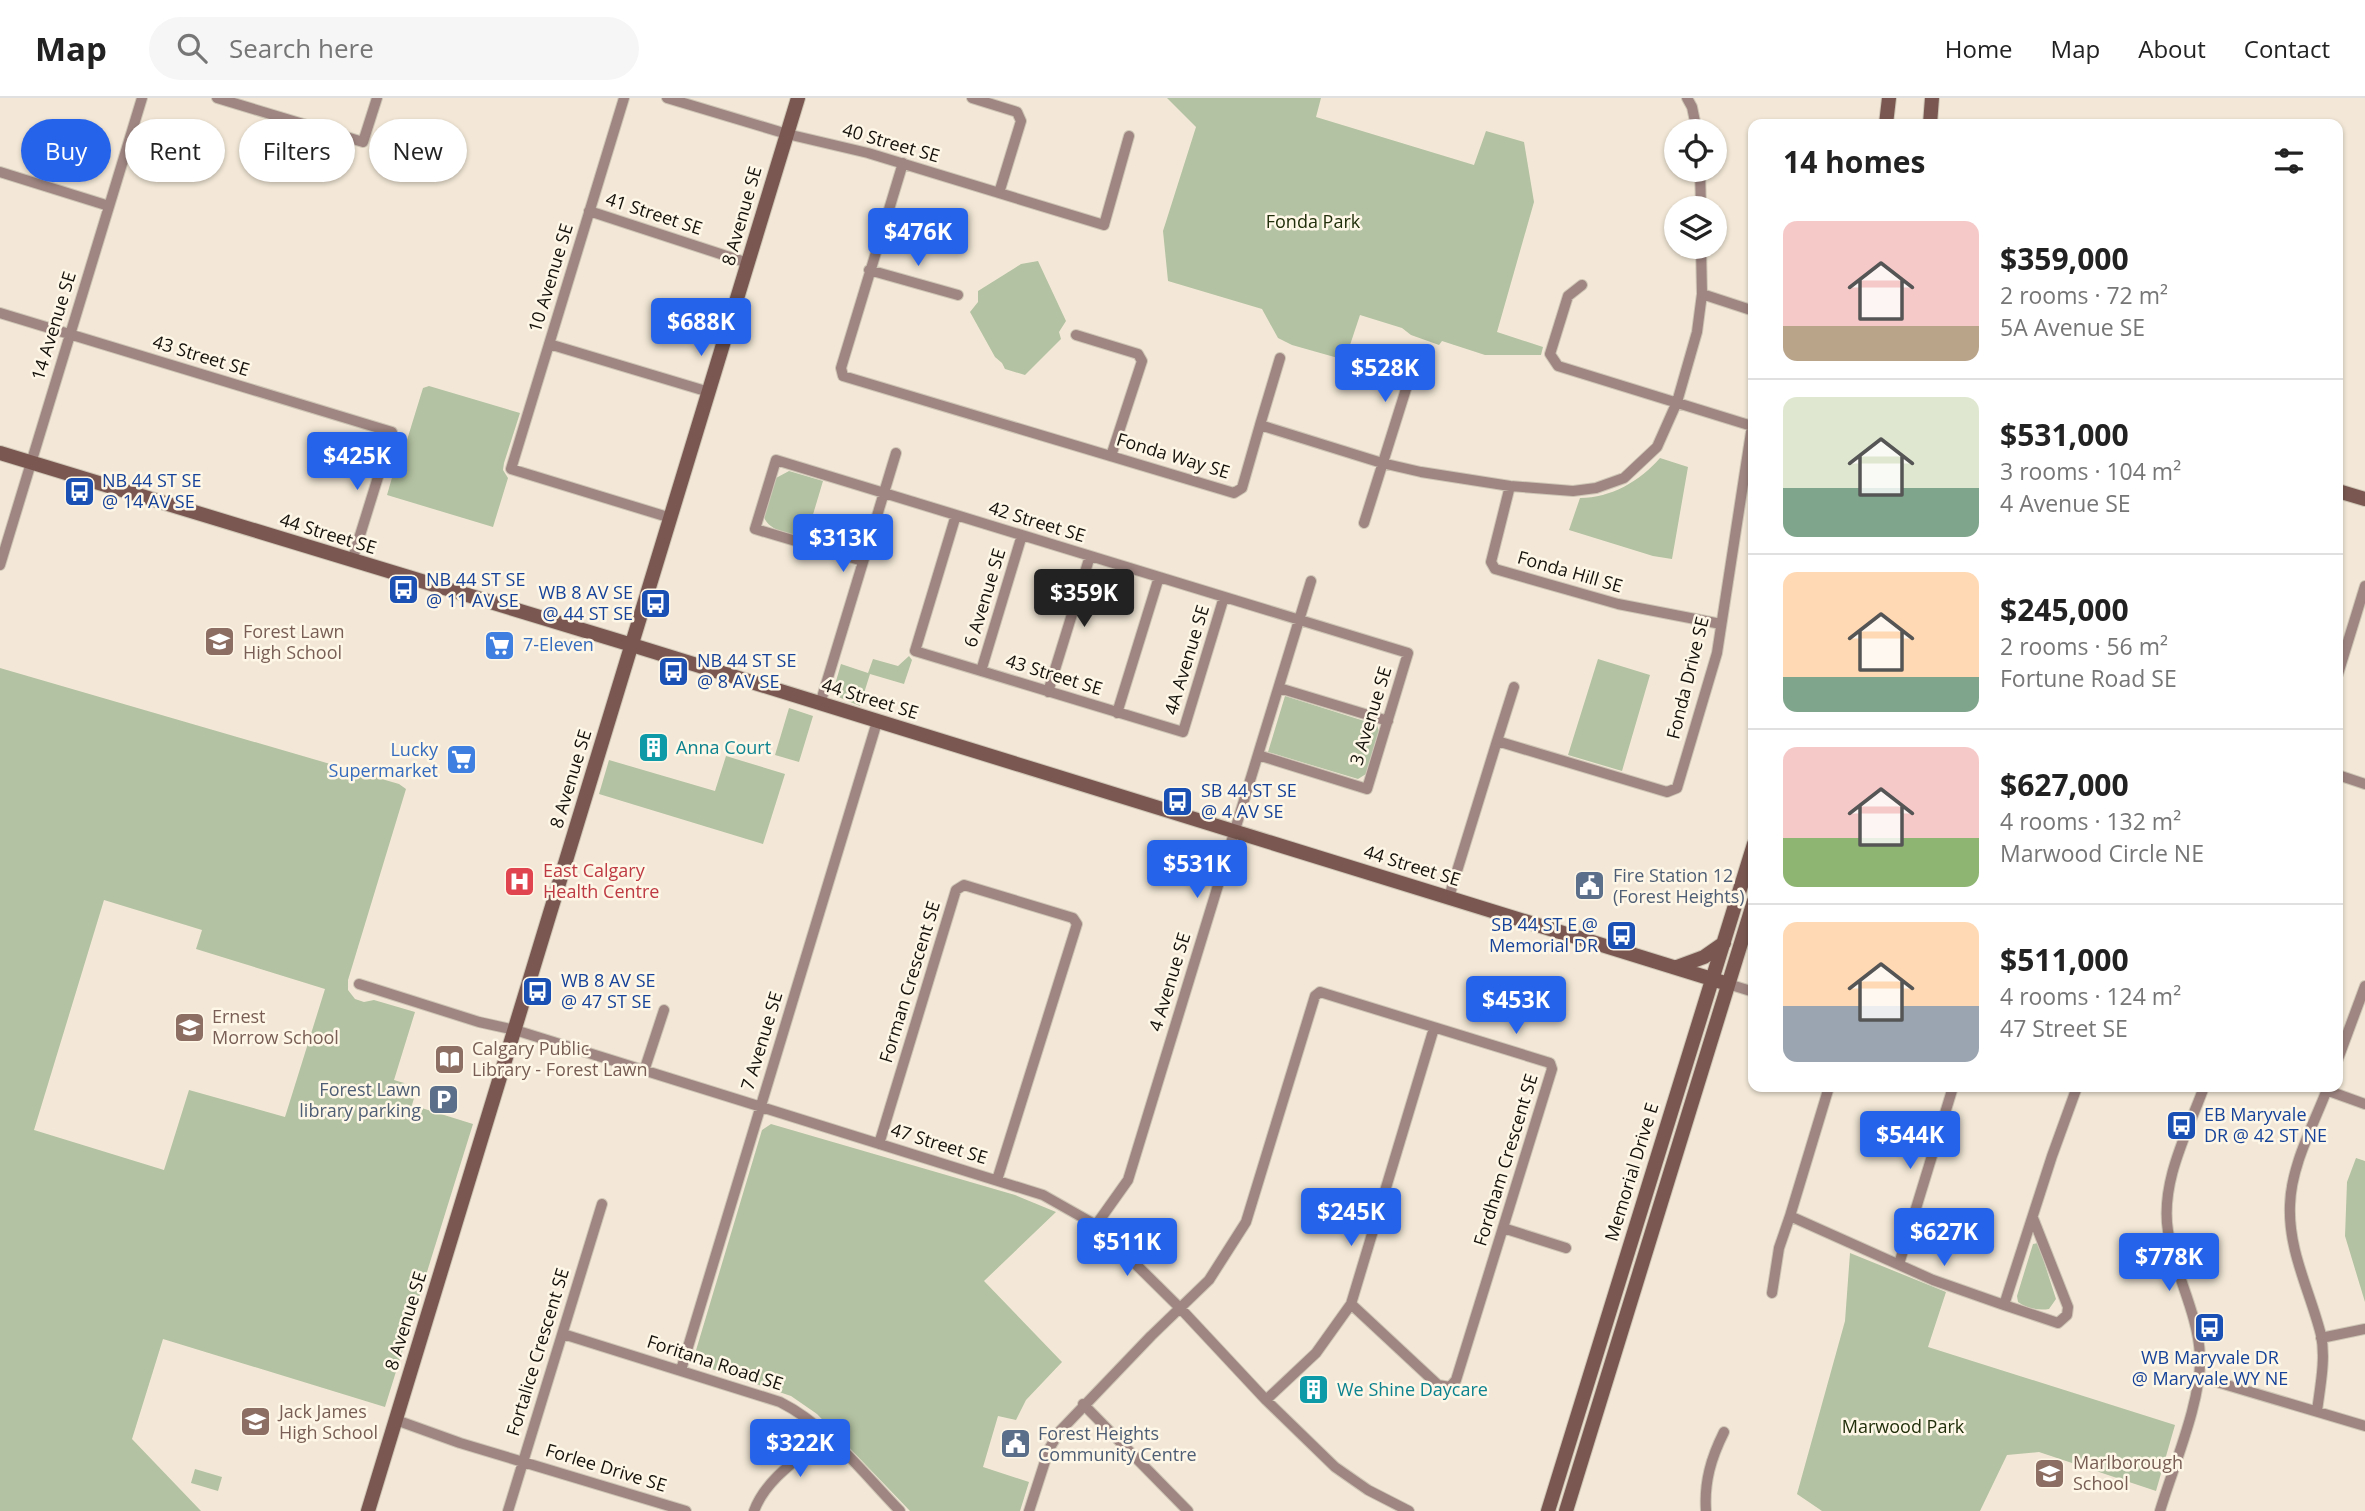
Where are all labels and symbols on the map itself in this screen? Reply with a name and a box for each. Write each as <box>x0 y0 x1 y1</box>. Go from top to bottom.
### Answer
street label: 40 Street SE <box>840 117 943 167</box>
street label: 8 Avenue SE <box>715 163 767 268</box>
street label: 41 Street SE <box>603 186 706 240</box>
pin: $476K <box>869 208 967 268</box>
park label: Fonda Park <box>1266 209 1361 233</box>
street label: 10 Avenue SE <box>522 220 578 335</box>
street label: 14 Avenue SE <box>25 268 81 383</box>
pin: $688K <box>652 299 750 358</box>
street label: 43 Street SE <box>150 329 253 381</box>
pin: $528K <box>1336 344 1434 404</box>
street label: Fonda Way SE <box>1114 426 1233 484</box>
pin: $425K <box>308 432 406 492</box>
place label: NB 44 ST SE @ 14 AV SE <box>102 468 201 513</box>
bus stop icon: NB 44 ST SE @ 14 AV SE <box>62 474 96 508</box>
street label: 42 Street SE <box>986 495 1089 547</box>
street label: 44 Street SE <box>277 507 380 559</box>
pin: $313K <box>794 514 892 574</box>
street label: 6 Avenue SE <box>958 545 1010 650</box>
street label: Fonda Hill SE <box>1515 545 1626 598</box>
place label: NB 44 ST SE @ 11 AV SE <box>426 567 525 612</box>
pin: $359K <box>1035 570 1133 629</box>
bus stop icon: NB 44 ST SE @ 11 AV SE <box>386 573 420 607</box>
place label: WB 8 AV SE @ 44 ST SE <box>538 580 633 625</box>
bus stop icon: WB 8 AV SE @ 44 ST SE <box>639 586 673 620</box>
street label: 4A Avenue SE <box>1158 602 1214 718</box>
street label: Fonda Drive SE <box>1660 614 1714 742</box>
place label: Forest Lawn High School <box>243 619 345 664</box>
school or university icon: Forest Lawn High School <box>203 625 237 659</box>
supermarket icon: 7-Eleven <box>483 628 517 662</box>
place label: 7-Eleven <box>523 632 594 656</box>
place label: NB 44 ST SE @ 8 AV SE <box>697 648 796 693</box>
street label: 43 Street SE <box>1003 648 1106 700</box>
bus stop icon: NB 44 ST SE @ 8 AV SE <box>657 654 691 688</box>
street label: 3 Avenue SE <box>1344 663 1396 768</box>
street label: 44 Street SE <box>819 672 922 724</box>
street label: 8 Avenue SE <box>544 726 596 831</box>
building icon: Anna Court <box>636 731 670 765</box>
place label: Anna Court <box>676 735 771 759</box>
place label: Lucky Supermarket <box>329 737 439 782</box>
supermarket icon: Lucky Supermarket <box>444 743 478 777</box>
place label: SB 44 ST SE @ 4 AV SE <box>1201 778 1297 823</box>
bus stop icon: SB 44 ST SE @ 4 AV SE <box>1161 784 1195 818</box>
street label: 44 Street SE <box>1361 839 1464 891</box>
pin: $531K <box>1148 840 1246 900</box>
place label: East Calgary Health Centre <box>543 858 659 903</box>
place label: Fire Station 12 (Forest Heights) <box>1613 863 1745 908</box>
hospital icon: East Calgary Health Centre <box>503 864 537 898</box>
public building icon: Fire Station 12 (Forest Heights) <box>1573 869 1607 903</box>
street label: Forman Crescent SE <box>873 898 945 1066</box>
place label: SB 44 ST E @ Memorial DR <box>1489 912 1598 957</box>
bus stop icon: SB 44 ST E @ Memorial DR <box>1604 918 1638 952</box>
street label: 4 Avenue SE <box>1143 929 1195 1034</box>
place label: WB 8 AV SE @ 47 ST SE <box>561 968 656 1013</box>
bus stop icon: WB 8 AV SE @ 47 ST SE <box>521 974 555 1008</box>
pin: $453K <box>1467 976 1565 1036</box>
street label: 7 Avenue SE <box>735 988 787 1093</box>
place label: Ernest Morrow School <box>212 1004 339 1049</box>
school or university icon: Ernest Morrow School <box>172 1010 206 1044</box>
place label: Calgary Public Library - Forest Lawn <box>472 1036 647 1081</box>
library icon: Calgary Public Library - Forest Lawn <box>432 1042 466 1076</box>
street label: Fordham Crescent SE <box>1467 1071 1543 1249</box>
place label: Forest Lawn library parking <box>299 1077 421 1122</box>
parking icon: Forest Lawn library parking <box>427 1083 461 1117</box>
street label: Memorial Drive E <box>1599 1100 1664 1244</box>
place label: EB Maryvale DR @ 42 ST NE <box>2204 1102 2327 1147</box>
bus stop icon: EB Maryvale DR @ 42 ST NE <box>2164 1108 2198 1142</box>
pin: $544K <box>1861 1112 1959 1171</box>
street label: 47 Street SE <box>888 1117 991 1169</box>
pin: $245K <box>1302 1188 1400 1248</box>
pin: $627K <box>1895 1208 1993 1268</box>
pin: $511K <box>1078 1218 1176 1278</box>
pin: $778K <box>2120 1234 2218 1293</box>
street label: Fortalice Crescent SE <box>500 1265 574 1439</box>
street label: 8 Avenue SE <box>379 1268 431 1373</box>
bus stop icon: WB Maryvale DR @ Maryvale WY NE <box>2193 1310 2227 1344</box>
street label: Foritana Road SE <box>644 1329 786 1395</box>
place label: WB Maryvale DR @ Maryvale WY NE <box>2132 1345 2288 1390</box>
building icon: We Shine Daycare <box>1297 1373 1331 1407</box>
place label: We Shine Daycare <box>1337 1377 1488 1401</box>
place label: Jack James High School <box>277 1399 378 1444</box>
school or university icon: Jack James High School <box>239 1405 273 1439</box>
park label: Marwood Park <box>1842 1414 1965 1438</box>
pin: $322K <box>751 1420 849 1479</box>
place label: Forest Heights Community Centre <box>1038 1421 1197 1466</box>
public building icon: Forest Heights Community Centre <box>998 1427 1032 1461</box>
street label: Forlee Drive SE <box>543 1437 670 1497</box>
place label: Marlborough School <box>2073 1450 2183 1495</box>
school or university icon: Marlborough School <box>2033 1456 2067 1490</box>

